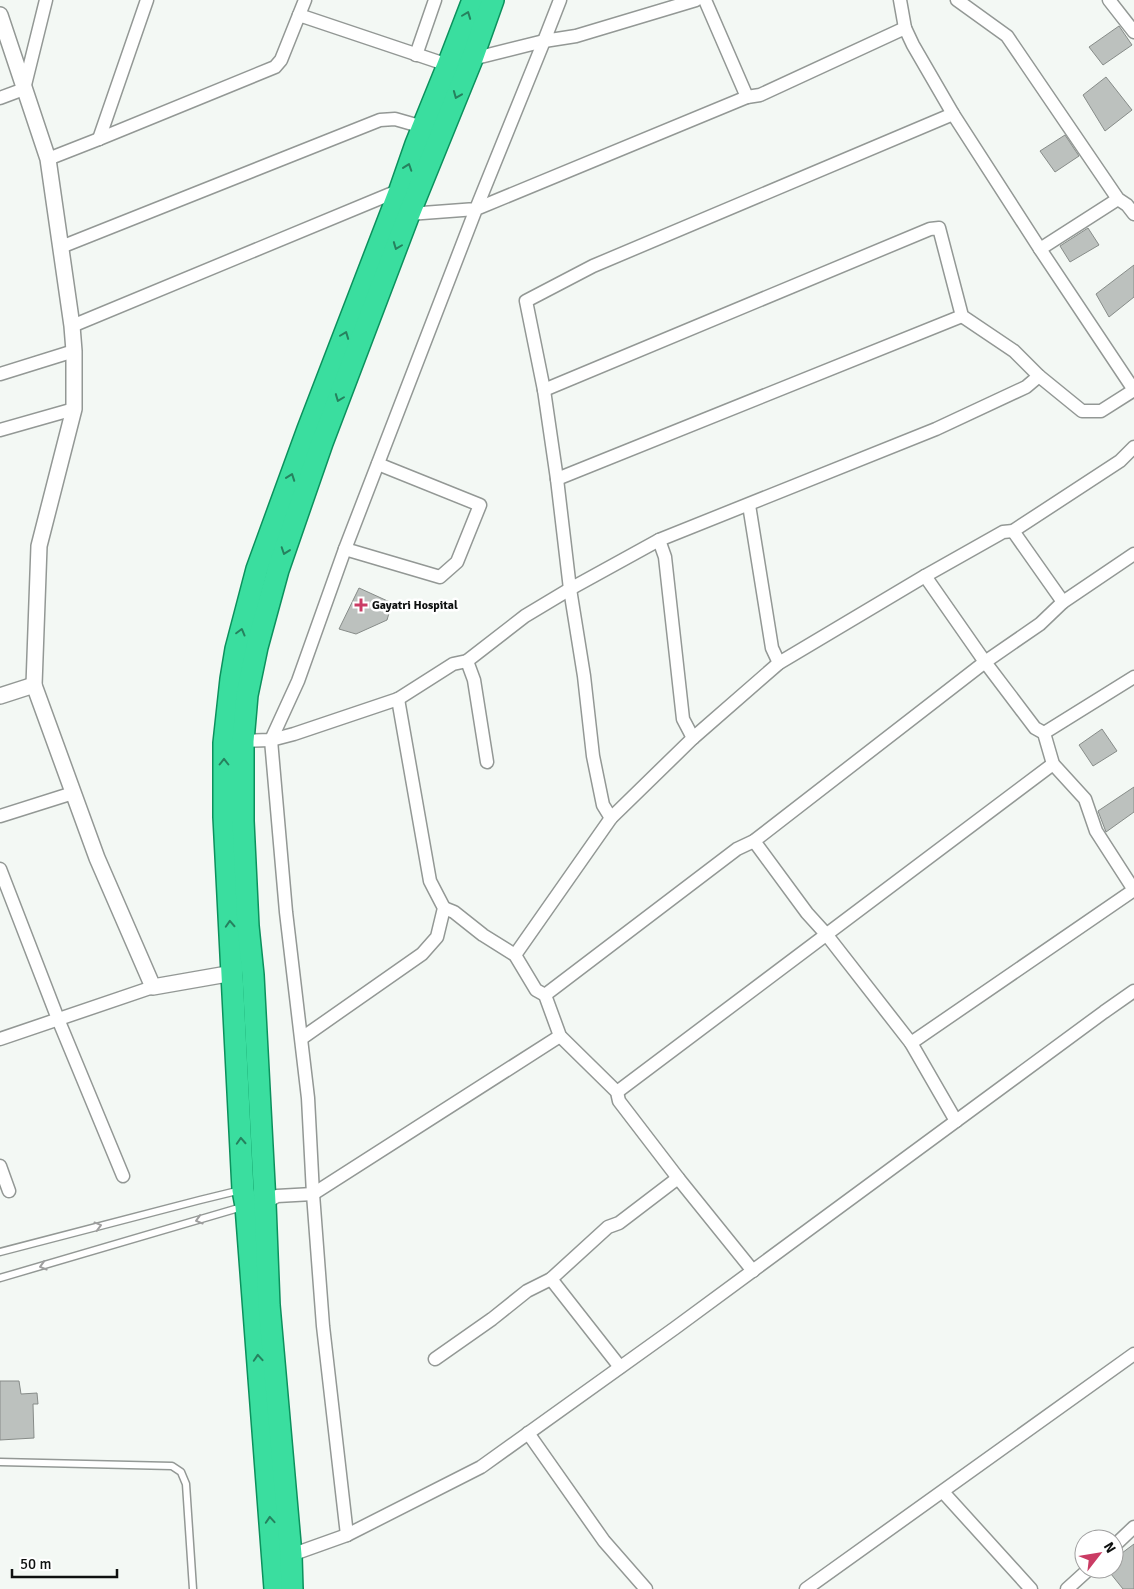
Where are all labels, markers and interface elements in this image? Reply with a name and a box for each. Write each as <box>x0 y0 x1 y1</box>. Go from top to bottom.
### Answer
one-way arrow <box>461 11 471 20</box>
one-way arrow <box>452 90 462 98</box>
one-way arrow <box>403 163 413 171</box>
one-way arrow <box>393 241 403 250</box>
one-way arrow <box>339 331 349 340</box>
one-way arrow <box>335 393 345 401</box>
one-way arrow <box>285 474 295 482</box>
one-way arrow <box>280 546 290 554</box>
marker: Gayatri Hospital <box>354 598 368 612</box>
place label: Gayatri Hospital <box>372 598 458 613</box>
one-way arrow <box>235 627 246 636</box>
one-way arrow <box>219 758 229 766</box>
one-way arrow <box>225 920 236 928</box>
one-way arrow <box>236 1137 246 1144</box>
one-way arrow <box>196 1214 204 1224</box>
one-way arrow <box>93 1222 101 1232</box>
one-way arrow <box>40 1260 48 1270</box>
one-way arrow <box>252 1354 263 1362</box>
one-way arrow <box>265 1516 276 1524</box>
north arrow <box>1074 1529 1124 1579</box>
text: N <box>1100 1539 1120 1556</box>
scale bar <box>12 1546 118 1578</box>
text: 50 m <box>20 1555 51 1573</box>

